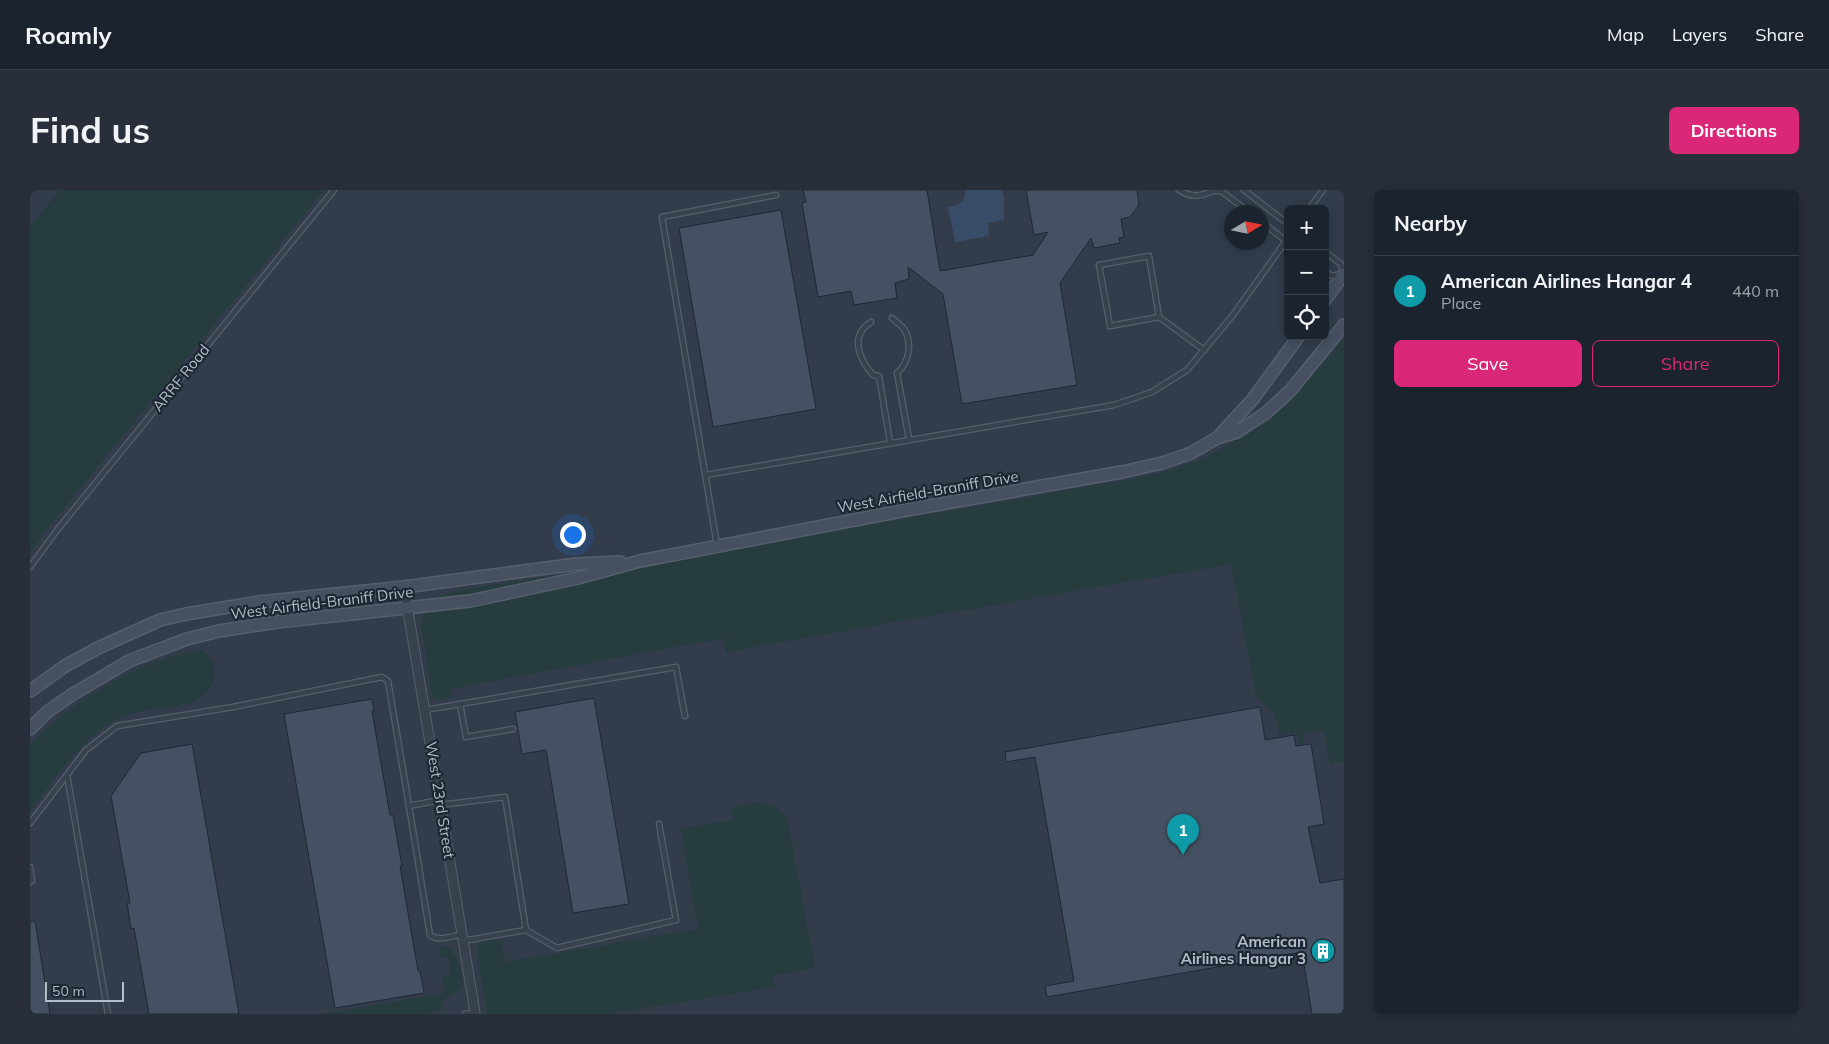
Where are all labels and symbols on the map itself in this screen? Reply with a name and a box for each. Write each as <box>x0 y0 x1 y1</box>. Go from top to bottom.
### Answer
north arrow <box>1224 205 1269 250</box>
street label: ARRF Road <box>148 340 213 415</box>
street label: West Airfield-Braniff Drive <box>836 466 1020 517</box>
your location <box>560 522 586 548</box>
street label: West Airfield-Braniff Drive <box>230 582 414 623</box>
street label: West 23rd Street <box>422 740 459 860</box>
pin: 1 <box>1167 814 1199 855</box>
place label: American Airlines Hangar 3 <box>1181 932 1306 968</box>
building icon: American Airlines Hangar 3 <box>1310 938 1336 964</box>
scale bar <box>45 979 124 1002</box>

